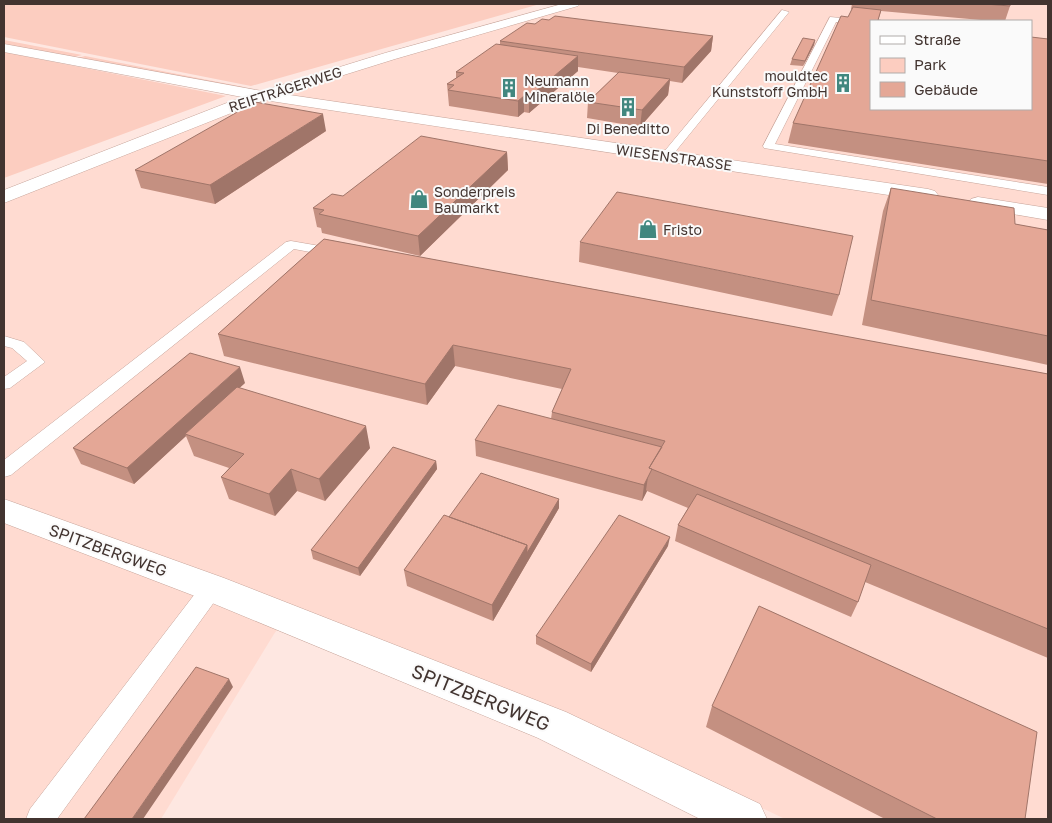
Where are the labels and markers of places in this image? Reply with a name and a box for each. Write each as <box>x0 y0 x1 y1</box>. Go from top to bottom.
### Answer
place label: mouldtec Kunststoff GmbH <box>712 67 828 100</box>
place label: Neumann Mineralöle <box>524 72 595 105</box>
building icon: mouldtec Kunststoff GmbH <box>832 72 854 94</box>
building icon: Neumann Mineralöle <box>498 77 520 99</box>
building icon: Di Beneditto <box>617 96 639 118</box>
place label: Di Beneditto <box>586 120 670 137</box>
place label: Sonderpreis Baumarkt <box>434 183 515 216</box>
shop icon: Sonderpreis Baumarkt <box>408 188 430 210</box>
shop icon: Fristo <box>637 218 659 240</box>
place label: Fristo <box>663 221 702 238</box>

